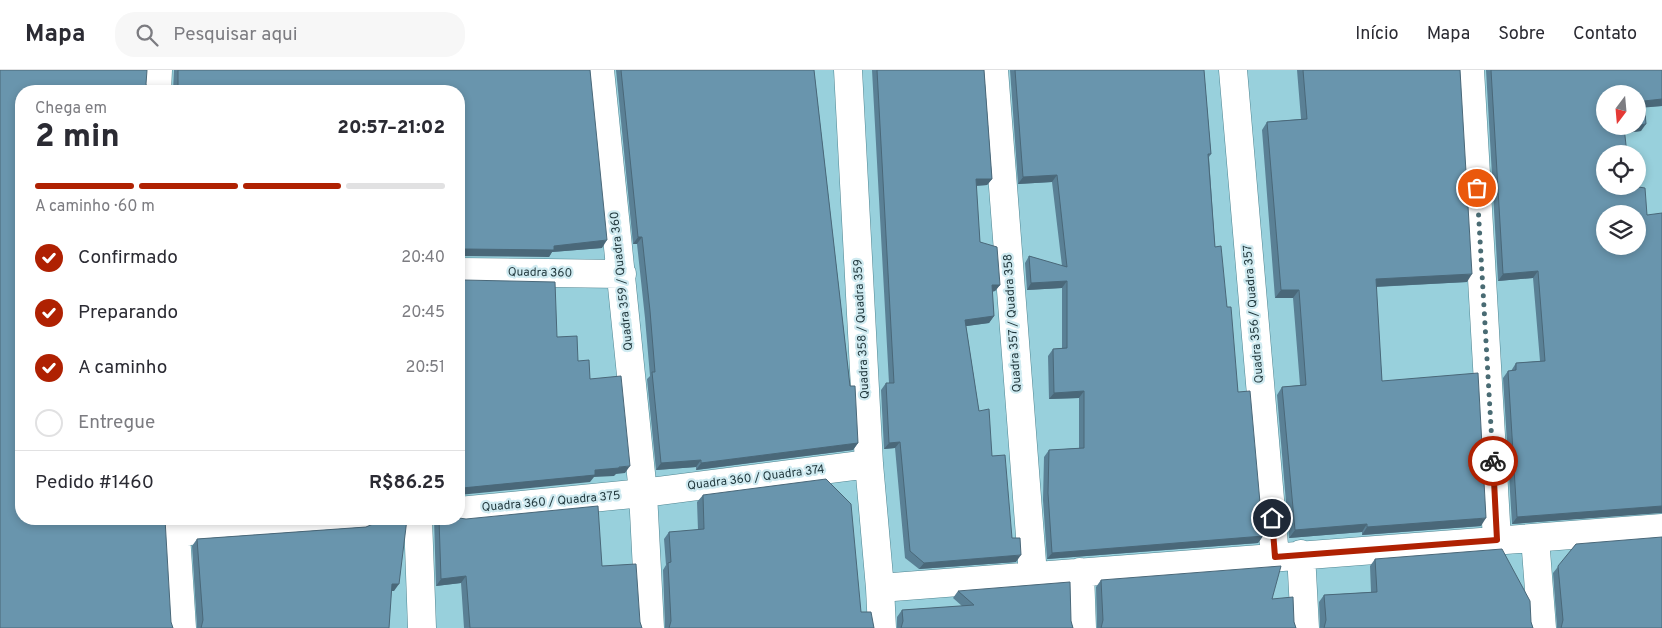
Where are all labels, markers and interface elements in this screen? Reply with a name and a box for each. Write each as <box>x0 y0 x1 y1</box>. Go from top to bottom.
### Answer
search box <box>115 12 465 57</box>
text: Mapa <box>25 20 85 50</box>
icon: search <box>133 21 161 49</box>
text: Pesquisar aqui <box>173 23 298 47</box>
text: Início <box>1355 23 1399 46</box>
text: Mapa <box>1427 23 1470 46</box>
text: Sobre <box>1498 23 1545 46</box>
text: Contato <box>1573 23 1637 46</box>
north arrow <box>1596 85 1646 135</box>
map controls <box>1596 85 1646 255</box>
text: Chega em <box>35 99 107 119</box>
text: 20:57–21:02 <box>337 116 445 140</box>
text: 2 min <box>35 118 120 158</box>
button: locate <box>1596 145 1646 195</box>
pin <box>1456 167 1498 209</box>
icon: bag <box>1463 174 1491 202</box>
text: A caminho · 60 m <box>35 197 155 217</box>
button: layers <box>1596 205 1646 255</box>
street label: Quadra 359 / Quadra 360 <box>607 210 637 352</box>
icon: check <box>35 244 63 272</box>
street label: Quadra 356 / Quadra 357 <box>1240 244 1268 384</box>
text: Confirmado <box>78 246 178 270</box>
text: 20:40 <box>401 248 445 268</box>
street label: Quadra 357 / Quadra 358 <box>1000 253 1026 393</box>
street label: Quadra 358 / Quadra 359 <box>850 259 874 399</box>
street label: Quadra 360 <box>508 264 572 282</box>
icon: check <box>35 299 63 327</box>
text: Preparando <box>78 301 178 325</box>
text: 20:45 <box>401 303 445 323</box>
icon: check <box>35 354 63 382</box>
text: A caminho <box>78 356 167 380</box>
text: 20:51 <box>405 358 445 378</box>
text: Entregue <box>78 411 155 435</box>
courier <box>1468 436 1518 486</box>
icon: bike <box>1479 447 1507 475</box>
street label: Quadra 360 / Quadra 374 <box>687 462 825 494</box>
text: Pedido #1460 <box>35 471 154 495</box>
text: R$86.25 <box>369 471 445 495</box>
street label: Quadra 360 / Quadra 375 <box>481 488 621 516</box>
pin <box>1251 497 1293 539</box>
icon: home <box>1258 504 1286 532</box>

